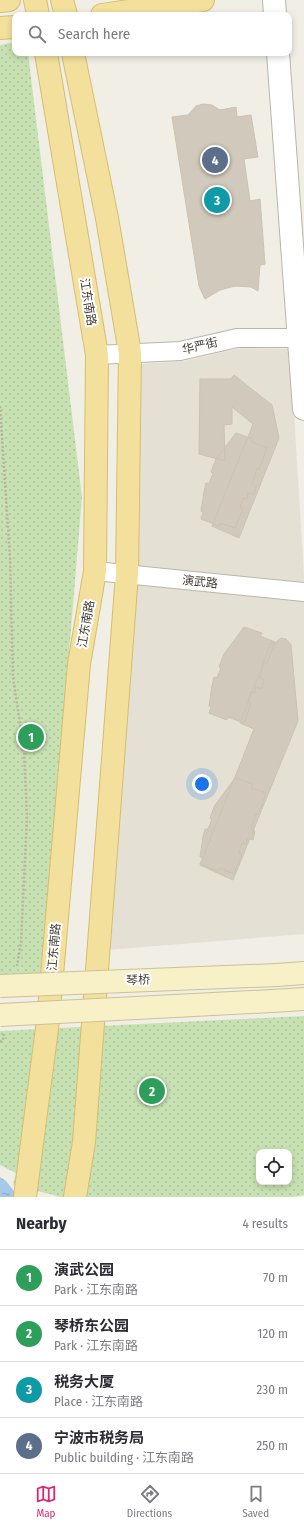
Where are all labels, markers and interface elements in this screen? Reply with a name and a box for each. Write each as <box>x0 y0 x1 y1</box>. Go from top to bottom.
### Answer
search box <box>12 12 292 56</box>
icon: search <box>26 23 48 45</box>
text: Search here <box>58 25 130 43</box>
pin: 4 <box>202 145 228 175</box>
pin: 3 <box>204 185 230 215</box>
street label: 江东南路 <box>77 277 99 327</box>
street label: 华严街 <box>181 335 219 357</box>
street label: 演武路 <box>181 573 219 591</box>
street label: 江东南路 <box>75 599 97 649</box>
pin: 1 <box>18 722 44 752</box>
your location <box>192 774 212 794</box>
street label: 江东南路 <box>45 922 63 972</box>
street label: 琴桥 <box>126 973 150 987</box>
pin: 2 <box>139 1076 165 1106</box>
map controls <box>256 1149 292 1185</box>
button: locate <box>256 1149 292 1185</box>
text: Nearby <box>16 1213 67 1234</box>
text: 4 results <box>242 1216 288 1231</box>
text: 演武公园 <box>54 1261 114 1279</box>
text: 1 <box>26 1270 32 1285</box>
text: 70 m <box>263 1270 288 1285</box>
text: Park · 江东南路 <box>54 1282 138 1297</box>
text: 琴桥东公园 <box>54 1317 129 1335</box>
text: 2 <box>26 1326 32 1341</box>
text: 120 m <box>257 1326 288 1341</box>
text: Park · 江东南路 <box>54 1338 138 1353</box>
text: 税务大厦 <box>54 1373 114 1391</box>
text: 3 <box>26 1382 32 1397</box>
text: 230 m <box>257 1382 288 1397</box>
text: Place · 江东南路 <box>54 1394 143 1409</box>
text: 宁波市税务局 <box>54 1429 144 1447</box>
text: 4 <box>26 1438 32 1453</box>
text: 250 m <box>256 1438 288 1453</box>
text: Public building · 江东南路 <box>54 1450 194 1465</box>
tab: Map <box>35 1483 57 1520</box>
tab: Directions <box>127 1483 172 1520</box>
tab: Saved <box>242 1483 269 1520</box>

